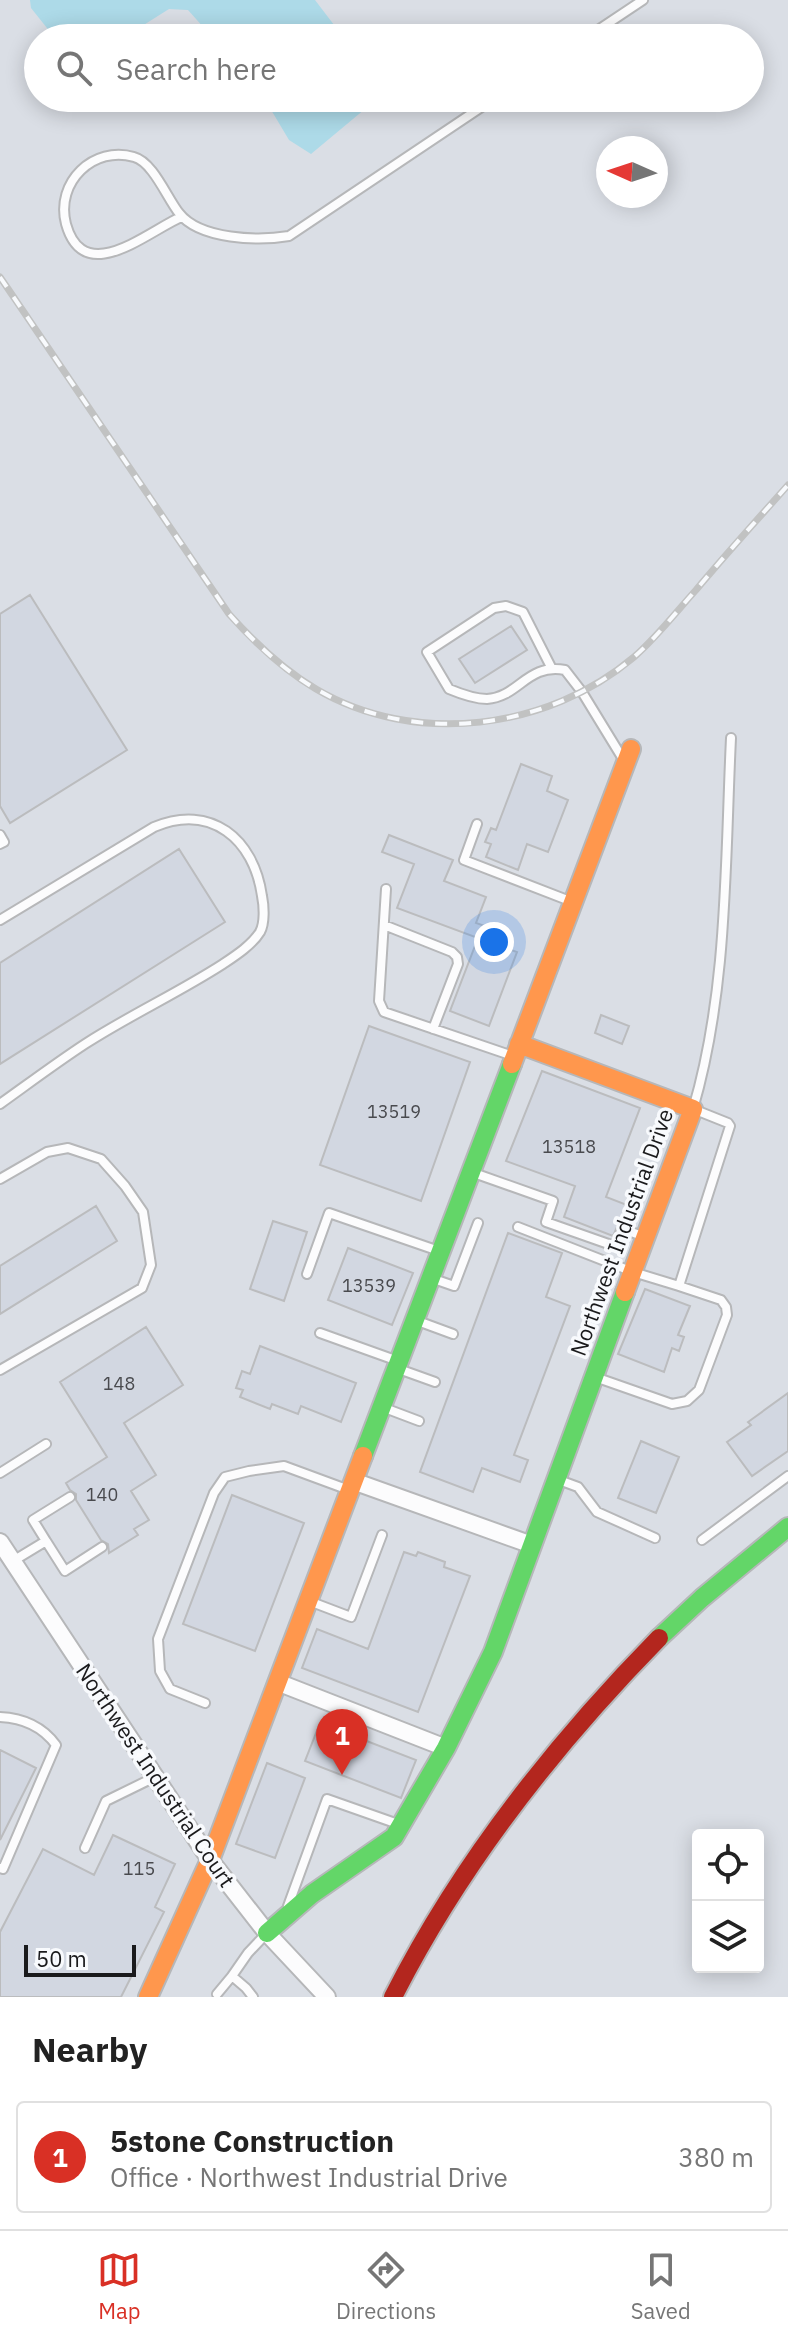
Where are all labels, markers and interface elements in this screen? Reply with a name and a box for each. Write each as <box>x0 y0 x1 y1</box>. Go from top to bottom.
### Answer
search box <box>24 24 764 112</box>
icon: search <box>52 46 96 90</box>
text: Search here <box>116 49 277 88</box>
north arrow <box>596 136 668 208</box>
your location <box>474 922 514 962</box>
house number: 13519 <box>367 1100 421 1123</box>
street label: Northwest Industrial Drive <box>563 1104 679 1360</box>
house number: 13518 <box>542 1135 596 1158</box>
house number: 13539 <box>342 1274 396 1297</box>
house number: 148 <box>103 1372 135 1395</box>
house number: 140 <box>86 1483 118 1506</box>
street label: Northwest Industrial Court <box>70 1657 242 1893</box>
pin: 1 <box>316 1709 368 1775</box>
map controls <box>692 1829 764 1973</box>
button: locate <box>692 1829 764 1901</box>
house number: 115 <box>123 1857 155 1880</box>
button: layers <box>692 1901 764 1973</box>
scale bar <box>24 1941 136 1977</box>
text: 50 m <box>36 1944 87 1973</box>
text: Nearby <box>32 2027 147 2071</box>
text: 5stone Construction <box>110 2121 394 2160</box>
text: 1 <box>52 2140 68 2174</box>
text: 380 m <box>678 2140 754 2174</box>
text: Office · Northwest Industrial Drive <box>110 2160 508 2194</box>
tab: Map <box>97 2248 141 2325</box>
tab: Directions <box>336 2248 436 2325</box>
tab: Saved <box>631 2248 691 2325</box>

